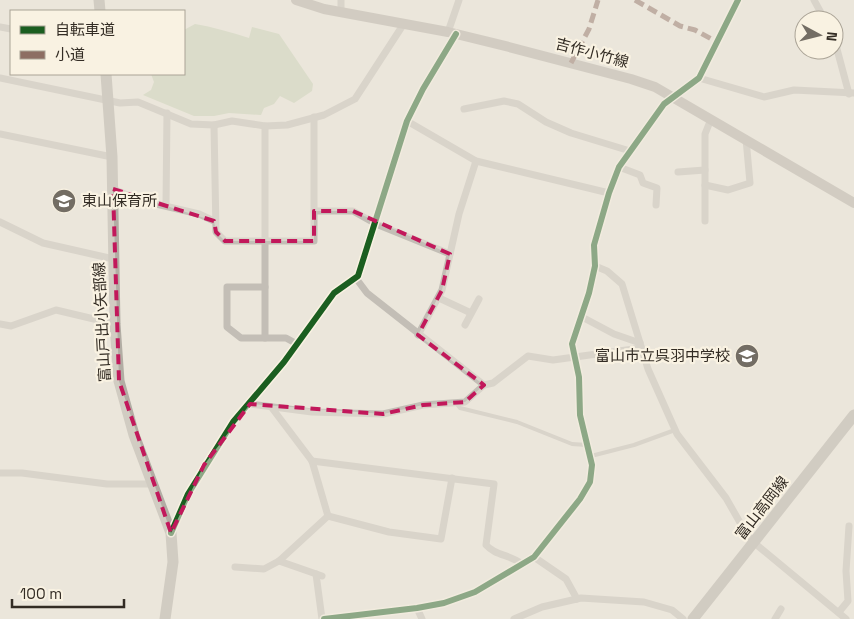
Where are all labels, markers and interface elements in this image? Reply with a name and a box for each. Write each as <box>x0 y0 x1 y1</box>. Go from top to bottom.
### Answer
legend <box>10 10 185 75</box>
north arrow <box>794 10 844 60</box>
text: 自転車道 <box>55 20 115 39</box>
text: N <box>822 31 841 42</box>
street label: 吉作小竹線 <box>553 34 631 71</box>
text: 小道 <box>55 45 85 64</box>
school or university icon: 東山保育所 <box>51 188 77 214</box>
place label: 東山保育所 <box>82 191 157 210</box>
street label: 富山戸出小矢部線 <box>89 262 114 382</box>
school or university icon: 富山市立呉羽中学校 <box>734 343 760 369</box>
place label: 富山市立呉羽中学校 <box>595 346 730 365</box>
street label: 富山高岡線 <box>731 472 792 543</box>
scale bar <box>12 576 125 608</box>
text: 100 m <box>20 584 62 603</box>

